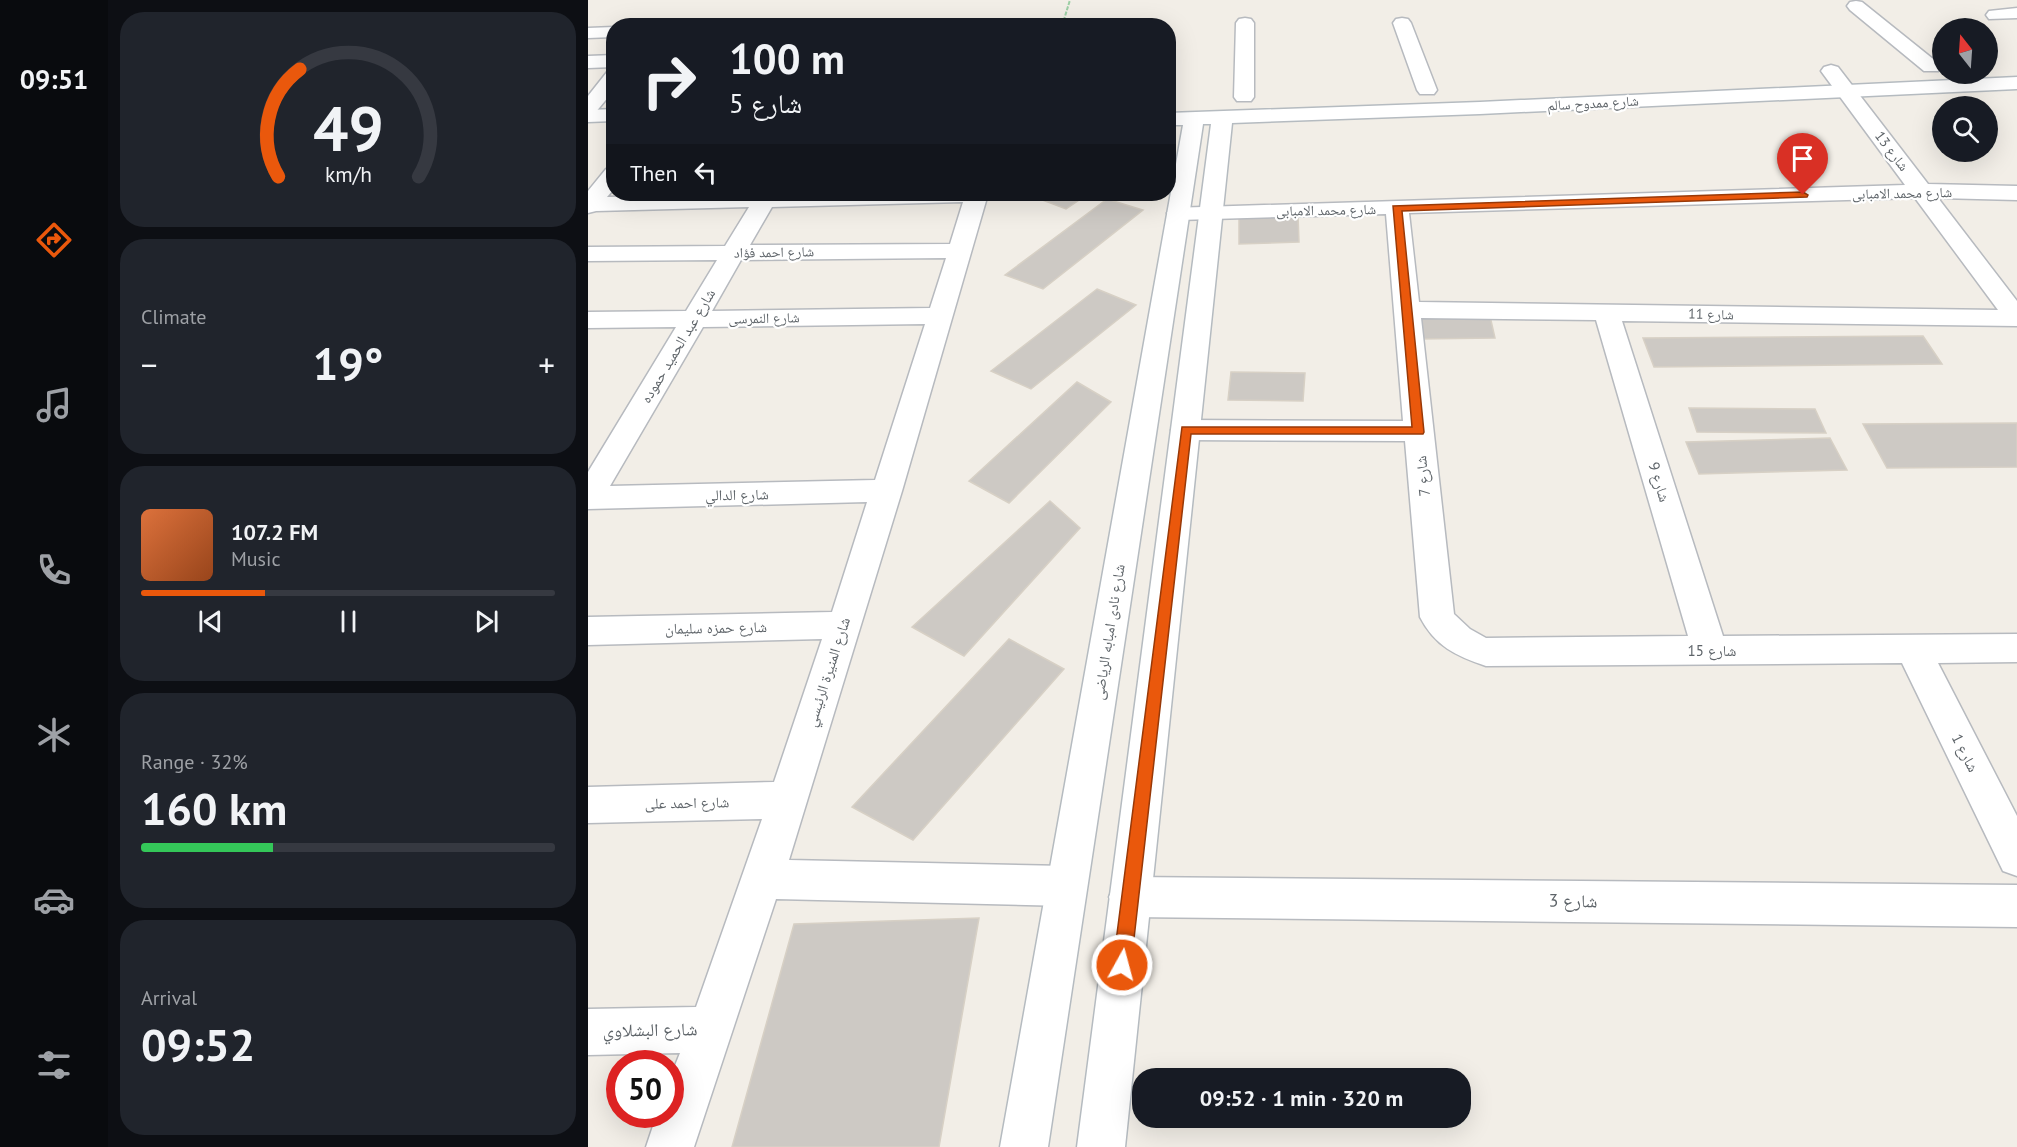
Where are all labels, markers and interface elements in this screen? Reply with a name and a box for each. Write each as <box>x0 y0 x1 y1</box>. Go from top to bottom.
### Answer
north arrow <box>1932 18 1998 84</box>
map controls <box>1932 18 1998 162</box>
text: 100 m <box>729 31 845 86</box>
icon: right <box>630 42 708 120</box>
text: 09:51 <box>20 62 88 96</box>
text: شارع 5 <box>729 86 802 120</box>
text: 49 <box>313 87 383 168</box>
street label: شارع ممدوح سالم <box>1547 92 1639 115</box>
button: search <box>1932 96 1998 162</box>
street label: شارع 13 <box>1870 127 1913 175</box>
pin <box>1777 133 1828 195</box>
icon: arrive <box>1786 142 1819 175</box>
icon: left <box>689 156 722 189</box>
text: Then <box>630 159 677 187</box>
text: km/h <box>324 160 371 188</box>
street label: شارع محمد الامبابى <box>1852 183 1952 204</box>
street label: شارع محمد الامبابى <box>1276 200 1376 221</box>
icon: directions <box>33 219 75 261</box>
street label: شارع احمد فؤاد <box>734 242 814 263</box>
street label: شارع عبد الحميد حموده <box>636 285 720 407</box>
text: Climate <box>141 304 207 330</box>
street label: شارع 11 <box>1688 305 1734 324</box>
street label: شارع النمرسى <box>728 308 800 329</box>
text: 19° <box>313 334 383 392</box>
text: − <box>141 343 158 386</box>
text: + <box>538 343 555 386</box>
icon: music <box>33 384 75 426</box>
street label: شارع 7 <box>1411 455 1435 497</box>
street label: شارع 9 <box>1643 460 1675 505</box>
street label: شارع الدالي <box>705 484 769 507</box>
text: 107.2 FM <box>231 518 318 546</box>
text: Music <box>231 546 280 572</box>
icon: phone <box>33 549 75 591</box>
street label: شارع نادى امبابه الرياضى <box>1088 563 1130 701</box>
icon: previous <box>194 605 227 638</box>
icon: pause <box>332 605 365 638</box>
icon: next <box>470 605 503 638</box>
street label: شارع المنيرة الرئيسي <box>801 615 857 730</box>
street label: شارع حمزه سليمان <box>665 617 767 639</box>
street label: شارع 15 <box>1688 641 1737 661</box>
icon: climate <box>33 714 75 756</box>
street label: شارع 1 <box>1947 730 1983 776</box>
text: Range · 32% <box>141 749 248 775</box>
text: 160 km <box>141 779 287 837</box>
street label: شارع احمد على <box>645 792 730 814</box>
icon: car <box>33 879 75 921</box>
street label: شارع 3 <box>1548 889 1598 912</box>
position arrow <box>1090 933 1154 997</box>
text: Arrival <box>141 985 197 1011</box>
text: 09:52 <box>141 1015 255 1073</box>
street label: شارع البشلاوي <box>602 1017 698 1045</box>
icon: filters <box>33 1044 75 1086</box>
speed limit sign: 50 <box>606 1050 684 1128</box>
text: 09:52 · 1 min · 320 m <box>1200 1084 1403 1112</box>

